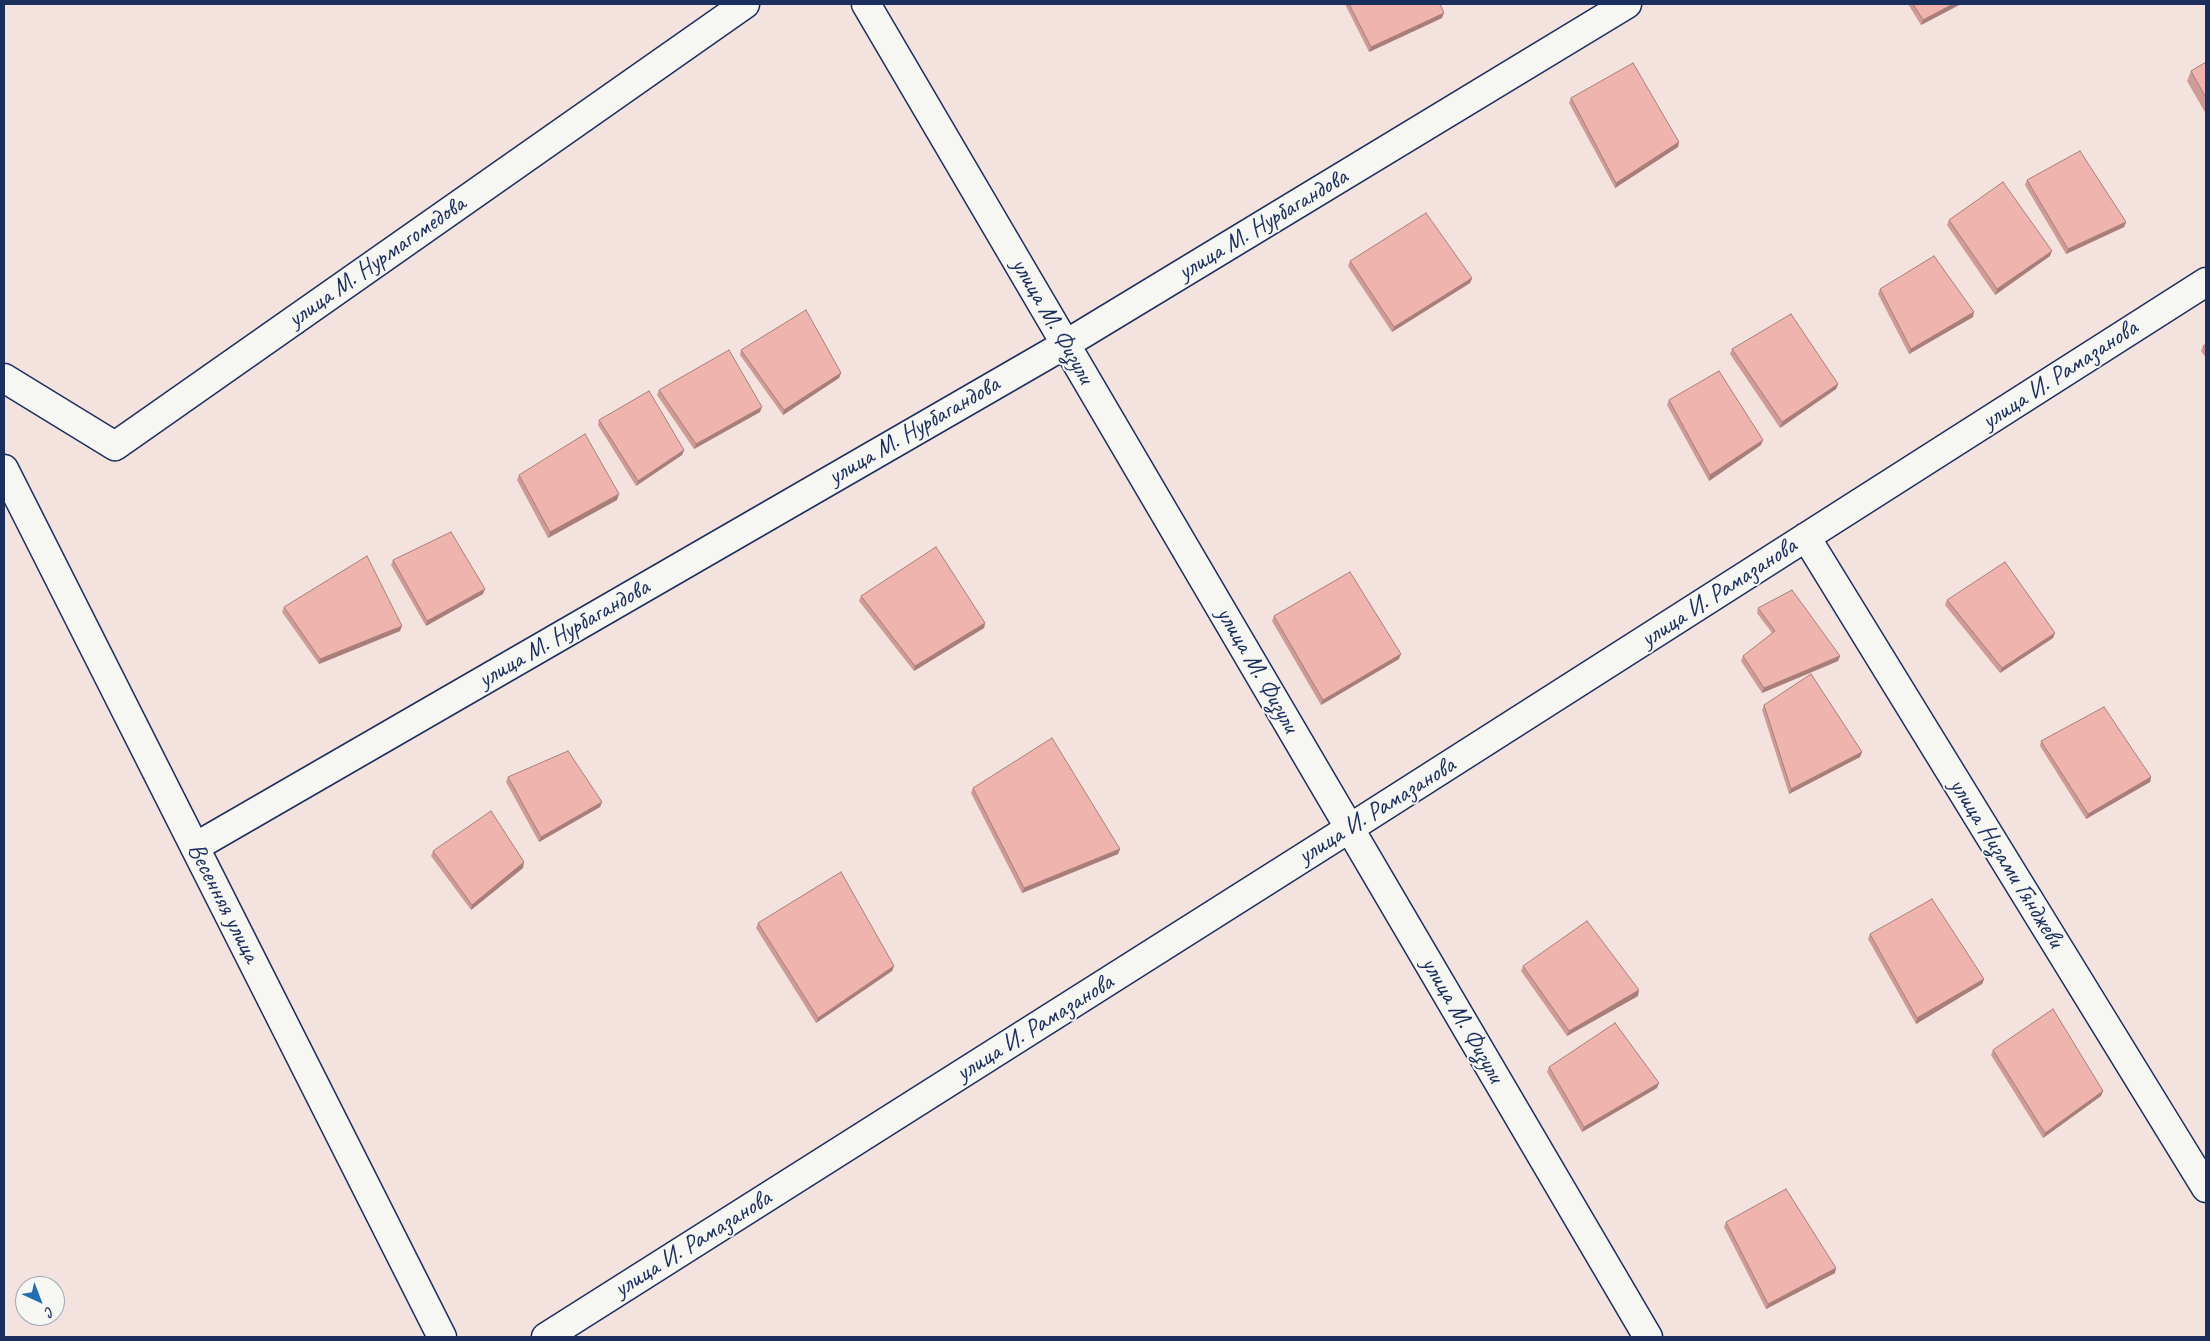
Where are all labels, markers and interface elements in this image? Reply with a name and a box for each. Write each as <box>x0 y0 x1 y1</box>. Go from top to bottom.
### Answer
street label: улица М. Нурбагандова <box>1173 162 1353 288</box>
street label: улица М. Нурмагомедова <box>282 189 472 335</box>
street label: улица М. Физули <box>1004 253 1100 389</box>
street label: улица И. Рамазанова <box>1976 313 2144 437</box>
street label: улица М. Нурбагандова <box>823 370 1005 492</box>
street label: улица И. Рамазанова <box>1635 531 1803 655</box>
street label: улица М. Нурбагандова <box>473 573 655 695</box>
street label: улица М. Физули <box>1209 602 1305 738</box>
street label: улица И. Рамазанова <box>1293 751 1461 871</box>
street label: улица Низами Гянджеви <box>1942 773 2070 953</box>
street label: Весенняя улица <box>180 838 266 968</box>
street label: улица М. Физули <box>1414 952 1510 1088</box>
street label: улица И. Рамазанова <box>951 968 1119 1088</box>
street label: улица И. Рамазанова <box>609 1184 777 1304</box>
north arrow <box>15 1276 65 1326</box>
text: С <box>42 1303 58 1320</box>

